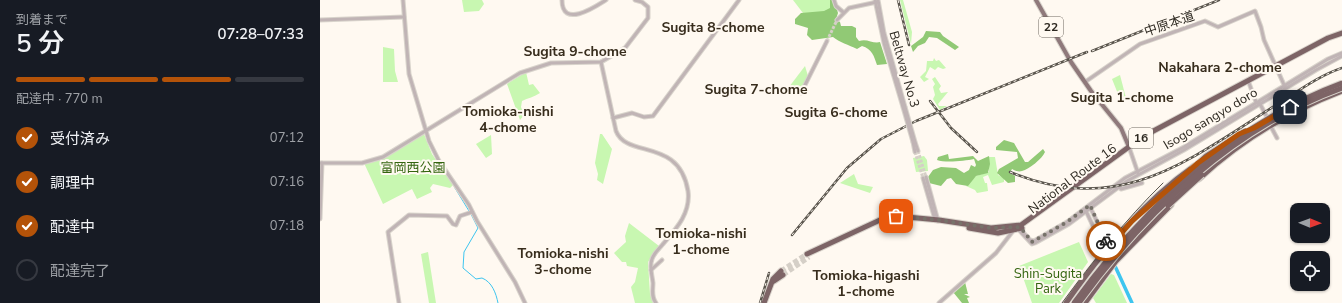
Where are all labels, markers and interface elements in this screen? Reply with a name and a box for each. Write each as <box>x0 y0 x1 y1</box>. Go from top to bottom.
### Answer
street label: 中原本道 <box>1142 7 1197 41</box>
text: 到着まで <box>16 11 68 29</box>
road number: 22 <box>1039 17 1063 37</box>
district label: Sugita 8-chome <box>661 18 765 37</box>
text: 07:28–07:33 <box>217 24 304 44</box>
text: 5 分 <box>16 26 64 61</box>
street label: Beltway No.3 <box>884 29 924 110</box>
district label: Sugita 9-chome <box>523 42 627 61</box>
district label: Nakahara 2-chome <box>1158 58 1282 77</box>
district label: Sugita 7-chome <box>704 80 808 99</box>
street label: Isogo sangyo doro <box>1160 84 1261 154</box>
district label: Sugita 1-chome <box>1070 88 1174 107</box>
text: 配達中 · 770 m <box>16 90 103 108</box>
pin <box>1273 90 1307 124</box>
icon: home <box>1279 96 1301 118</box>
district label: Tomioka-nishi 4-chome <box>462 102 554 137</box>
district label: Sugita 6-chome <box>784 103 888 122</box>
icon: check <box>16 127 38 149</box>
road number: 16 <box>1129 128 1153 148</box>
text: 受付済み <box>50 129 110 149</box>
text: 07:12 <box>270 129 304 147</box>
street label: National Route 16 <box>1025 140 1121 218</box>
park label: 富岡西公園 <box>380 159 446 177</box>
icon: check <box>16 171 38 193</box>
text: 調理中 <box>50 173 95 193</box>
text: 07:16 <box>270 173 304 191</box>
pin <box>879 199 913 233</box>
north arrow <box>1290 203 1330 243</box>
map controls <box>1290 203 1330 291</box>
icon: bag <box>885 205 907 227</box>
icon: check <box>16 215 38 237</box>
text: 配達中 <box>50 217 95 237</box>
text: 07:18 <box>270 217 304 235</box>
courier <box>1086 221 1126 261</box>
district label: Tomioka-nishi 1-chome <box>655 224 747 259</box>
icon: bike <box>1095 230 1117 252</box>
district label: Tomioka-nishi 3-chome <box>517 244 609 279</box>
button: locate <box>1290 251 1330 291</box>
text: 配達完了 <box>50 261 110 281</box>
park label: Shin-Sugita Park <box>1014 265 1082 298</box>
district label: Tomioka-higashi 1-chome <box>812 266 920 301</box>

